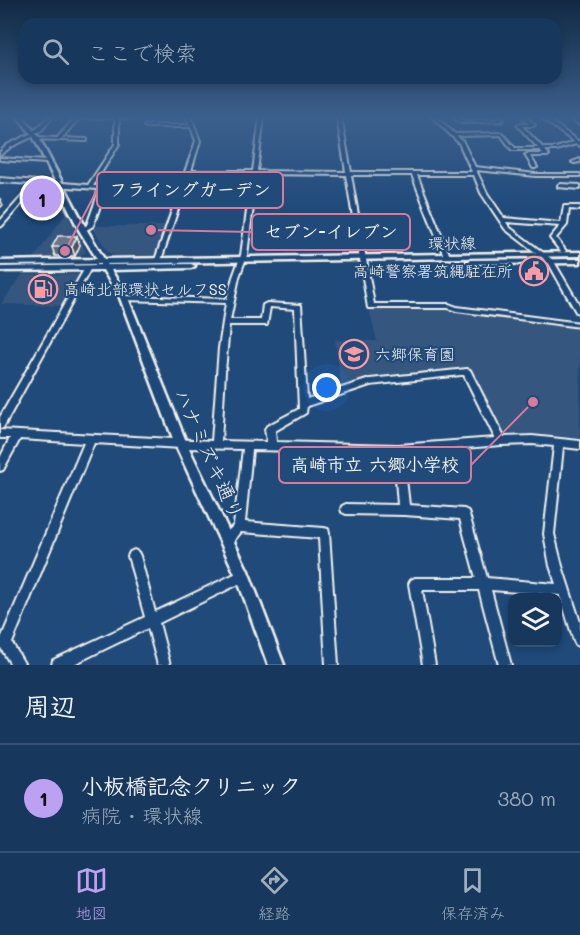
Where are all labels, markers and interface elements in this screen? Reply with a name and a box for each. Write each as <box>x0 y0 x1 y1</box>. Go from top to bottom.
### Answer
search box <box>18 18 562 84</box>
icon: search <box>39 35 72 68</box>
text: ここで検索 <box>87 38 197 67</box>
callout: フライングガーデン <box>97 172 283 208</box>
pin: 1 <box>22 176 62 220</box>
text: フライングガーデン <box>109 177 271 201</box>
callout: セブン-イレブン <box>252 214 410 250</box>
text: セブン-イレブン <box>264 219 398 243</box>
street label: 環状線 <box>428 232 476 253</box>
public building icon: 高崎警察署筑縄駐在所 <box>518 255 550 287</box>
place label: 高崎警察署筑縄駐在所 <box>353 260 513 281</box>
fuel station icon: 高崎北部環状セルフSS <box>27 273 59 305</box>
place label: 高崎北部環状セルフSS <box>64 278 227 299</box>
school or university icon: 六郷保育園 <box>338 338 370 370</box>
place label: 六郷保育園 <box>375 343 455 364</box>
your location <box>312 373 341 402</box>
street label: ハナミズキ通り <box>169 384 250 523</box>
callout: 高崎市立 六郷小学校 <box>279 447 471 483</box>
text: 高崎市立 六郷小学校 <box>291 452 459 476</box>
map controls <box>508 593 562 647</box>
button: layers <box>508 593 562 647</box>
text: 周辺 <box>24 689 76 723</box>
text: 小板橋記念クリニック <box>81 771 301 800</box>
text: 1 <box>39 785 48 811</box>
text: 380 m <box>498 785 556 811</box>
text: 病院 · 環状線 <box>81 802 203 828</box>
tab: 地図 <box>75 864 108 924</box>
tab: 経路 <box>258 864 291 924</box>
tab: 保存済み <box>441 864 505 924</box>

